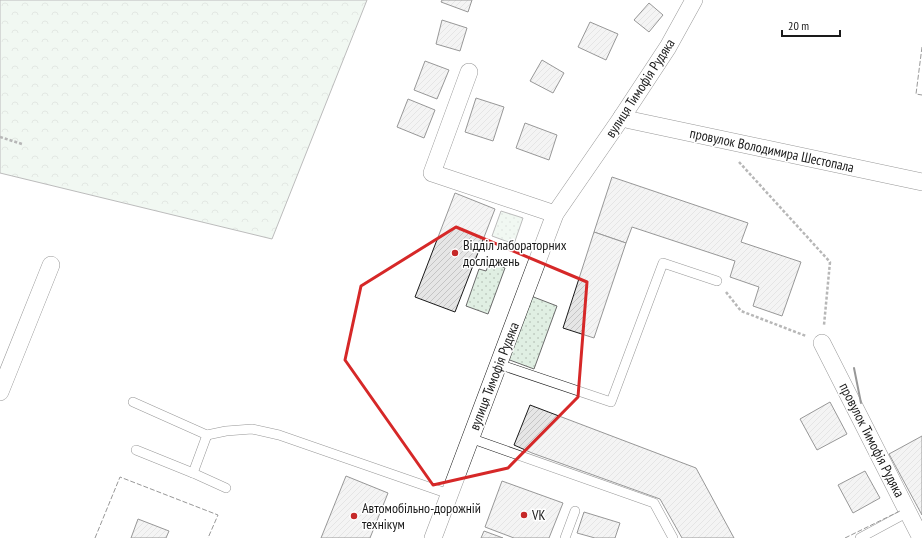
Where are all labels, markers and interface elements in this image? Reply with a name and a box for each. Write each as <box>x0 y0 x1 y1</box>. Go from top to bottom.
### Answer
scale bar <box>782 12 840 38</box>
text: 20 m <box>788 18 809 33</box>
street label: вулиця Тимофія Рудяка <box>601 35 679 141</box>
street label: провулок Володимира Шестопала <box>688 124 856 176</box>
place label: Відділ лабораторних досліджень <box>463 236 567 270</box>
marker: Відділ лабораторних досліджень <box>450 248 460 258</box>
street label: вулиця Тимофія Рудяка <box>465 319 523 433</box>
street label: провулок Тимофія Рудяка <box>835 380 909 500</box>
place label: Автомобільно-дорожній технікум <box>362 499 481 533</box>
place label: VK <box>531 506 545 524</box>
marker: VK <box>519 510 529 520</box>
marker: Автомобільно-дорожній технікум <box>349 511 359 521</box>

